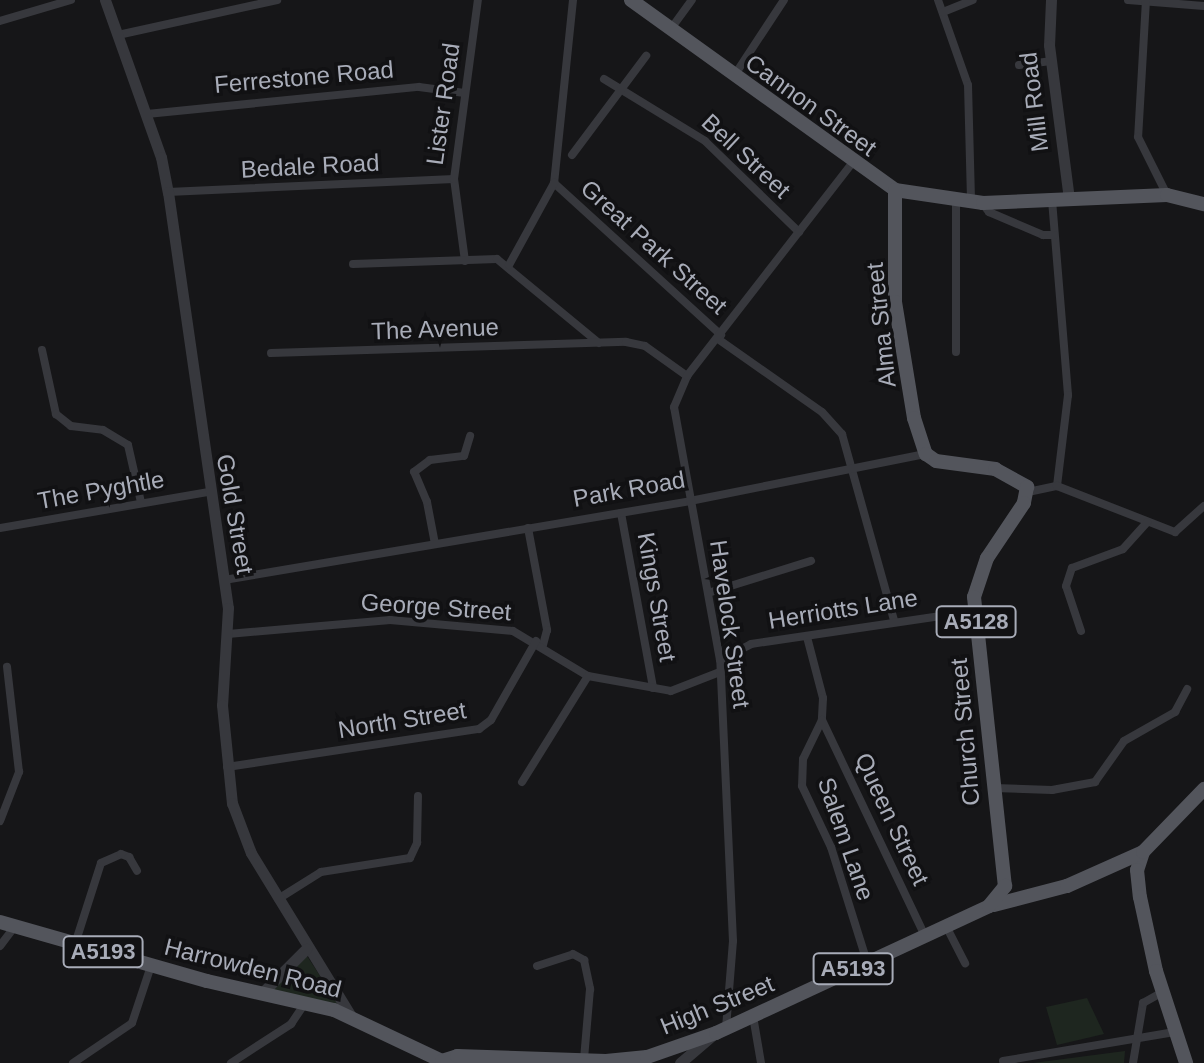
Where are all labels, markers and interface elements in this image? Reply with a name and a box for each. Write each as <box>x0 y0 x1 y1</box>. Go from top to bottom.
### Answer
street label: Lister Road <box>420 41 466 167</box>
street label: Cannon Street <box>740 48 882 162</box>
street label: Mill Road <box>1014 51 1054 153</box>
street label: Ferrestone Road <box>213 55 395 99</box>
street label: Bell Street <box>696 108 796 204</box>
street label: Bedale Road <box>240 148 380 184</box>
street label: Great Park Street <box>575 174 733 320</box>
street label: Alma Street <box>860 261 902 389</box>
street label: The Avenue <box>370 312 500 346</box>
street label: Gold Street <box>210 452 260 576</box>
street label: The Pyghtle <box>35 465 167 515</box>
street label: Park Road <box>571 465 687 513</box>
street label: Kings Street <box>631 530 683 664</box>
street label: Havelock Street <box>704 538 756 710</box>
street label: Herriotts Lane <box>766 583 920 635</box>
street label: George Street <box>360 587 512 627</box>
road number: A5128 <box>934 604 1018 640</box>
street label: Church Street <box>944 657 986 807</box>
street label: North Street <box>336 696 468 744</box>
street label: Queen Street <box>849 748 935 890</box>
street label: Salem Lane <box>812 774 880 904</box>
street label: Harrowden Road <box>161 932 345 1004</box>
road number: A5193 <box>61 934 145 970</box>
road number: A5193 <box>811 951 895 987</box>
street label: High Street <box>656 969 778 1041</box>

